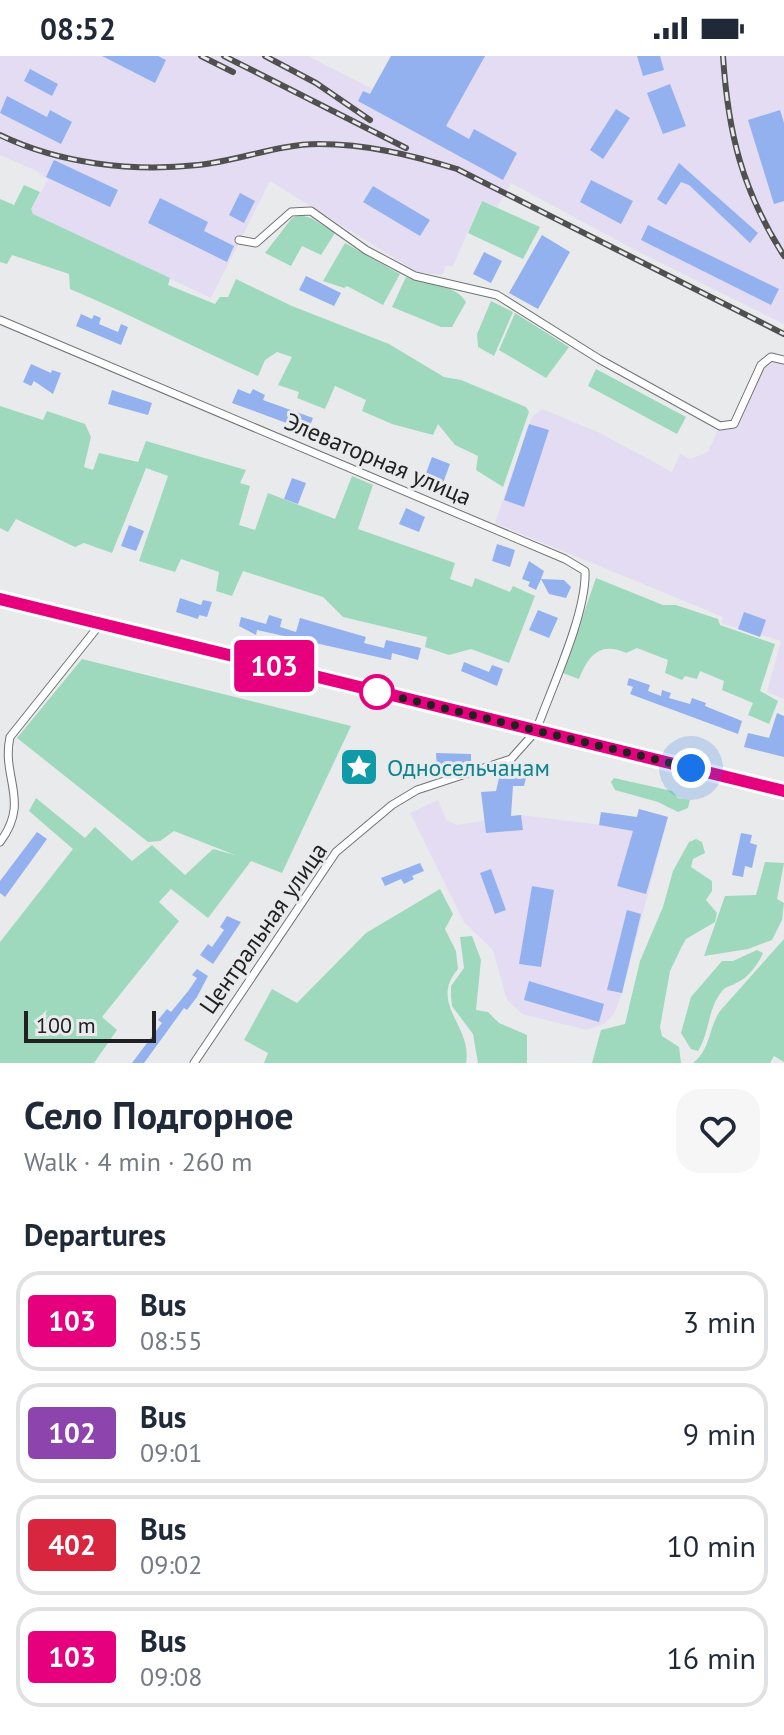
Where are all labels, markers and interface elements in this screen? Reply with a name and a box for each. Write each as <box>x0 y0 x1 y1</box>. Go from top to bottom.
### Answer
text: 08:52 <box>40 9 116 48</box>
street label: Элеваторная улица <box>280 406 476 512</box>
line badge: 103 <box>228 640 320 692</box>
text: 103 <box>250 647 298 684</box>
unlabelled marker <box>360 675 394 709</box>
place icon: Односельчанам <box>338 746 380 788</box>
your location <box>671 748 711 788</box>
place label: Односельчанам <box>387 752 550 783</box>
street label: Центральная улица <box>192 836 334 1020</box>
scale bar <box>24 1007 156 1043</box>
text: 100 m <box>36 1011 96 1039</box>
button: heart <box>676 1089 760 1173</box>
text: Село Подгорное <box>24 1090 294 1139</box>
text: Walk · 4 min · 260 m <box>24 1145 252 1178</box>
text: Departures <box>24 1215 166 1254</box>
text: Bus <box>140 1285 187 1324</box>
text: 103 <box>48 1302 96 1339</box>
text: 3 min <box>683 1302 756 1341</box>
text: 08:55 <box>140 1324 202 1357</box>
text: Bus <box>140 1397 187 1436</box>
text: 102 <box>48 1414 96 1451</box>
text: 9 min <box>683 1414 756 1453</box>
text: 09:01 <box>140 1436 202 1469</box>
text: Bus <box>140 1509 187 1548</box>
text: 402 <box>48 1526 96 1563</box>
text: 10 min <box>666 1526 756 1565</box>
text: 09:02 <box>140 1548 202 1581</box>
text: Bus <box>140 1621 187 1660</box>
text: 103 <box>48 1638 96 1675</box>
text: 16 min <box>666 1638 756 1677</box>
text: 09:08 <box>140 1660 202 1693</box>

